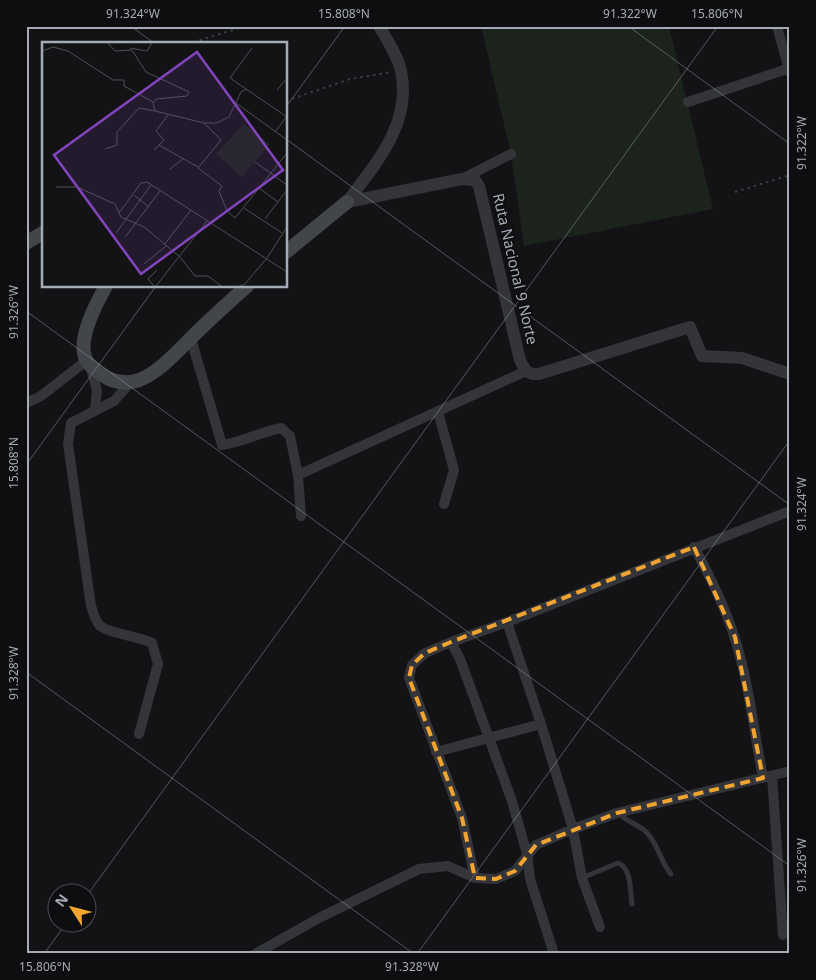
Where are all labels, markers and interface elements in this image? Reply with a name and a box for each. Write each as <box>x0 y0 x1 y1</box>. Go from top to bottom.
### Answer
text: 91.324°W <box>106 5 160 22</box>
text: 15.808°N <box>318 5 370 22</box>
text: 91.322°W <box>603 5 657 22</box>
text: 15.806°N <box>691 5 743 22</box>
inset map <box>42 42 288 288</box>
text: 91.322°W <box>793 116 810 170</box>
street label: Ruta Nacional 9 Norte <box>489 191 543 346</box>
text: 91.326°W <box>5 285 22 339</box>
text: 15.808°N <box>5 437 22 489</box>
text: 91.324°W <box>793 477 810 531</box>
text: 91.328°W <box>5 646 22 700</box>
text: 91.326°W <box>793 838 810 892</box>
north arrow <box>48 882 98 932</box>
text: N <box>50 890 72 910</box>
text: 15.806°N <box>19 958 71 975</box>
text: 91.328°W <box>385 958 439 975</box>

